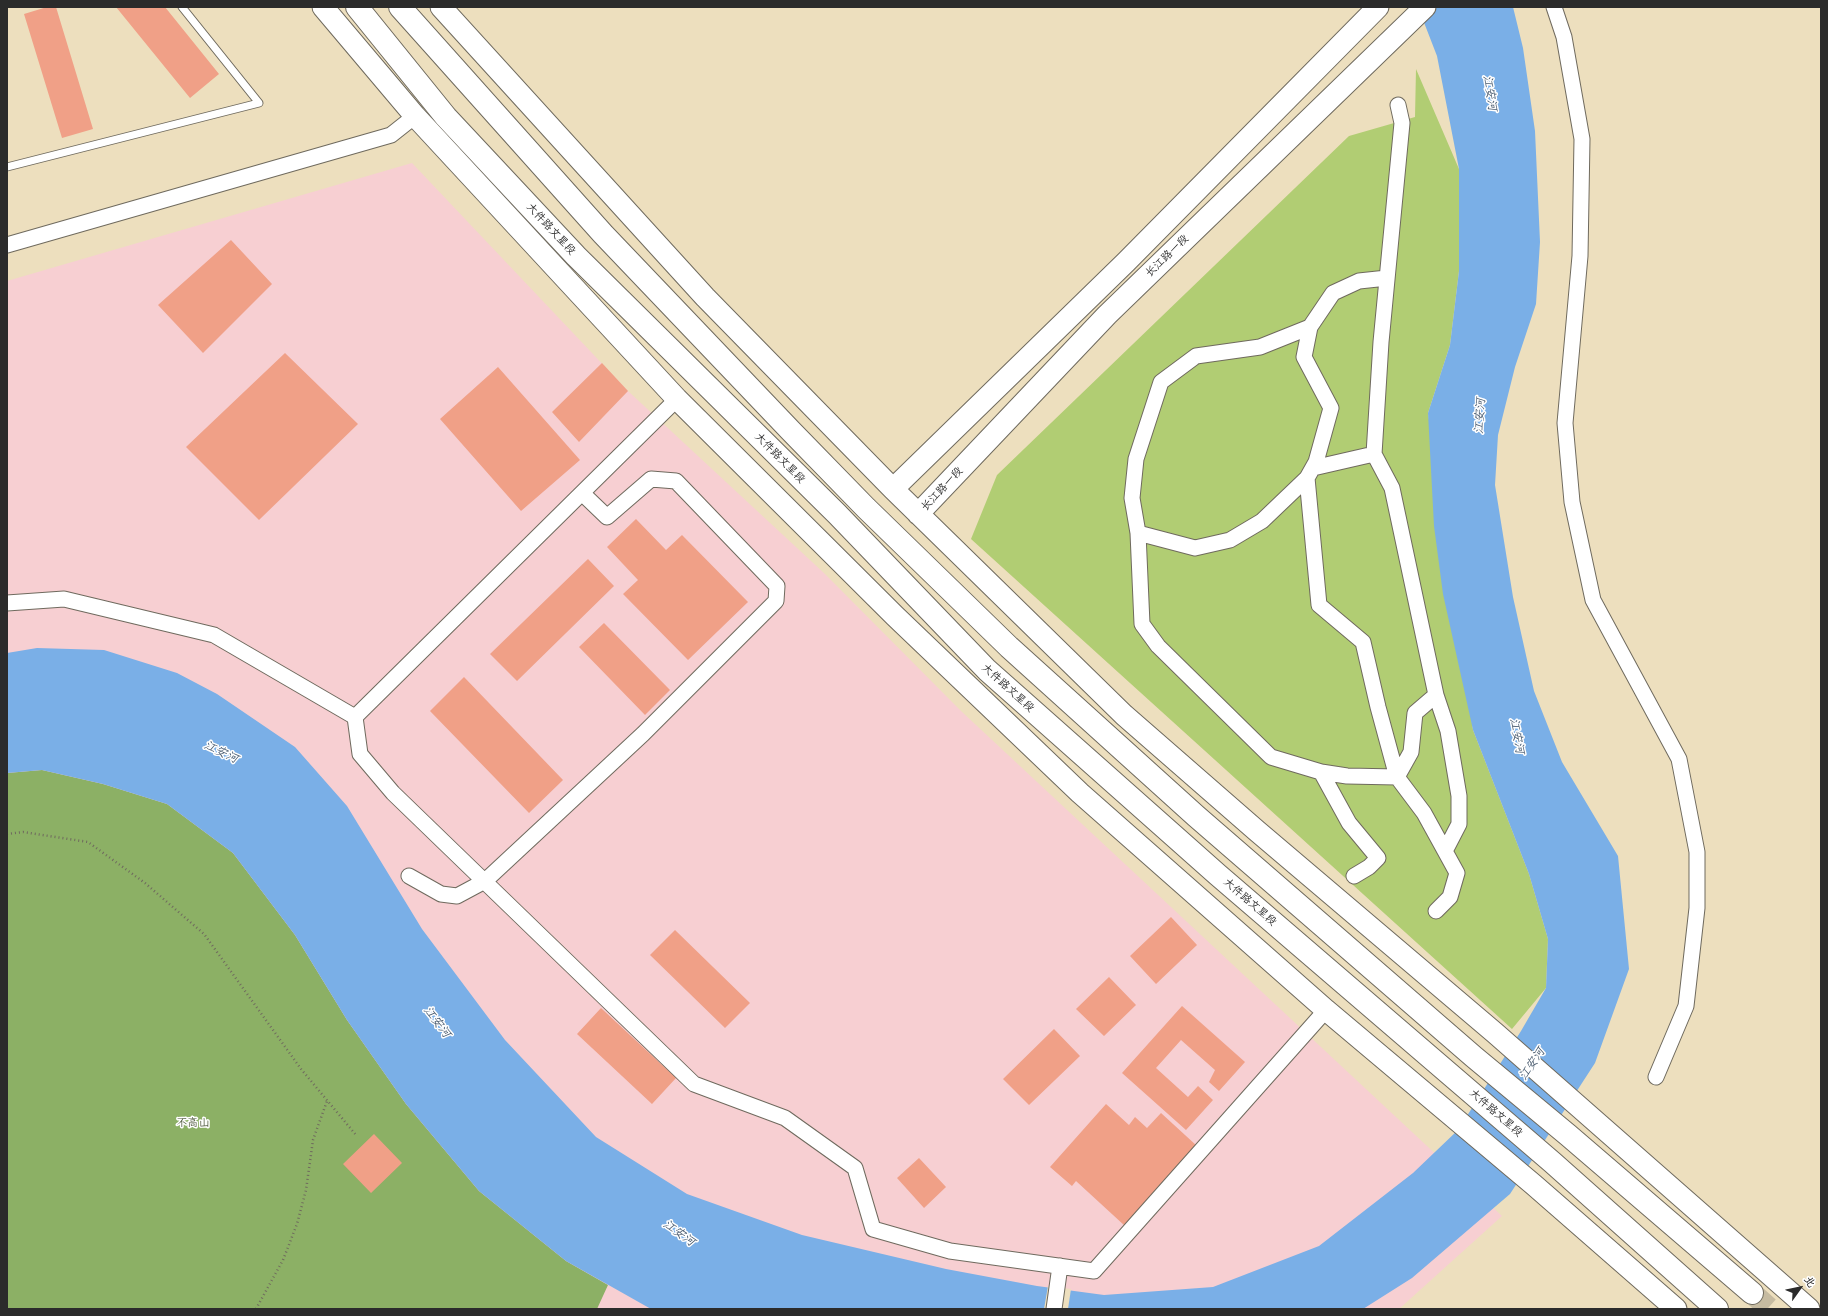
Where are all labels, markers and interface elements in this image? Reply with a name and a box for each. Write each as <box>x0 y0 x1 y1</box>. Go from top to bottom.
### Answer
water label: 江安河 <box>1480 74 1500 112</box>
street label: 大件路文星段 <box>524 200 578 258</box>
street label: 长江路一段 <box>1143 232 1191 280</box>
water label: 江安河 <box>1472 398 1488 434</box>
street label: 大件路文星段 <box>752 430 808 486</box>
street label: 长江路一段 <box>918 464 966 514</box>
street label: 大件路文星段 <box>979 661 1037 715</box>
water label: 江安河 <box>1507 717 1527 755</box>
water label: 江安河 <box>202 738 240 766</box>
street label: 大件路文星段 <box>1221 875 1279 929</box>
water label: 江安河 <box>420 1003 454 1041</box>
water label: 江安河 <box>1516 1045 1548 1083</box>
street label: 大件路文星段 <box>1467 1086 1525 1140</box>
park label: 不高山 <box>177 1116 209 1130</box>
water label: 江安河 <box>660 1217 698 1249</box>
north arrow <box>1780 1268 1820 1308</box>
text: 北 <box>1801 1273 1819 1290</box>

